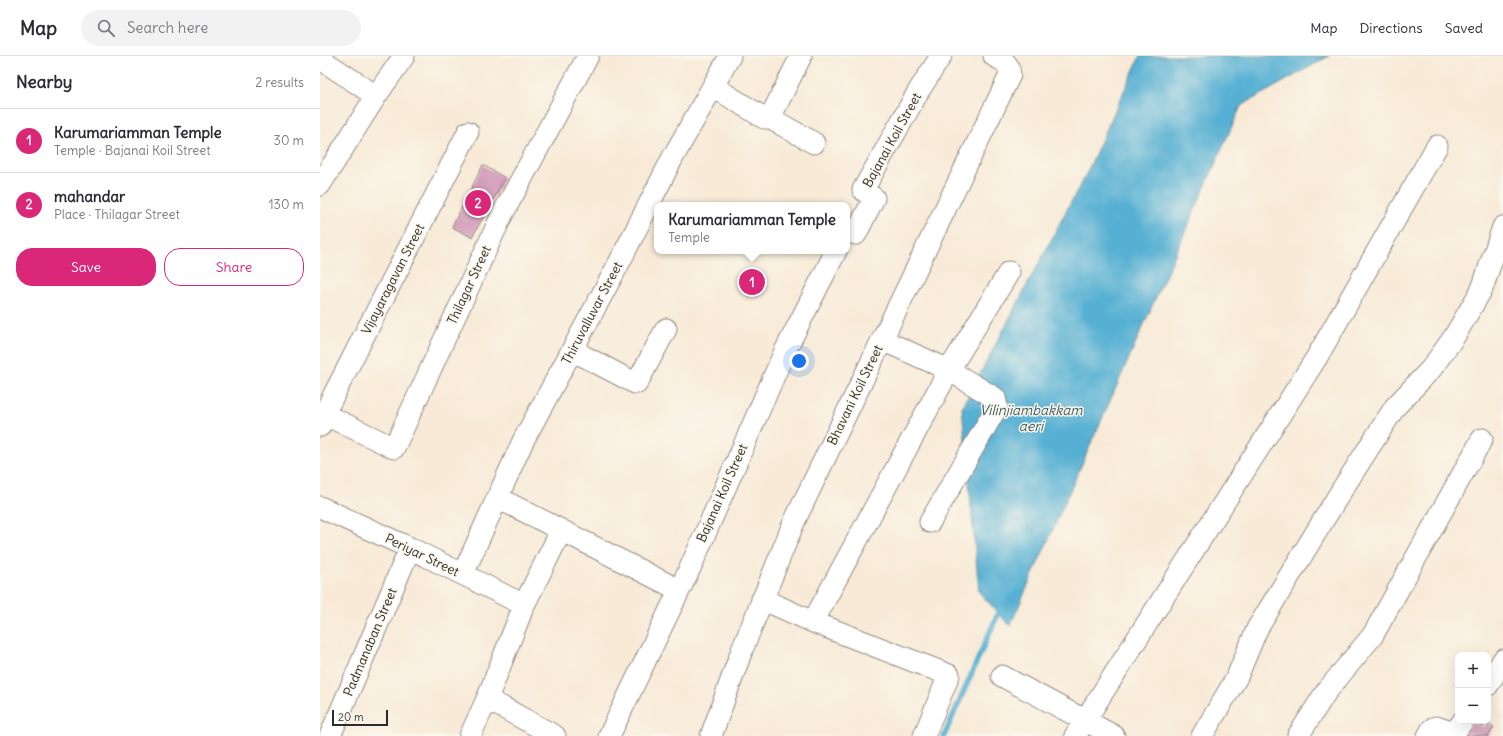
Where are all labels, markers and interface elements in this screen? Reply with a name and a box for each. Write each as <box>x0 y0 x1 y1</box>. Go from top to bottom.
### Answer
search box <box>81 10 361 46</box>
text: Map <box>20 16 57 40</box>
icon: search <box>95 17 117 39</box>
text: Search here <box>127 18 208 37</box>
text: Map <box>1310 19 1337 37</box>
text: Directions <box>1359 19 1423 37</box>
text: Saved <box>1445 19 1483 37</box>
text: Nearby <box>16 71 72 93</box>
text: 2 results <box>255 74 304 91</box>
street label: Bajanai Koil Street <box>859 89 925 190</box>
text: Karumariamman Temple <box>54 123 222 142</box>
text: 1 <box>26 132 32 149</box>
text: 30 m <box>274 132 304 149</box>
text: Temple · Bajanai Koil Street <box>54 142 211 159</box>
text: mahandar <box>54 187 125 206</box>
pin: 2 <box>465 188 491 218</box>
text: 2 <box>25 196 33 213</box>
text: 130 m <box>268 196 304 213</box>
popup <box>654 202 850 254</box>
text: Place · Thilagar Street <box>54 206 180 223</box>
text: Karumariamman Temple <box>668 210 836 229</box>
street label: Vijayaragavan Street <box>358 220 429 337</box>
text: Temple <box>668 229 710 246</box>
street label: Thilagar Street <box>443 242 495 327</box>
button: Save <box>16 248 156 286</box>
button: Share <box>164 248 304 286</box>
street label: Thiruvalluvar Street <box>558 258 627 367</box>
pin: 1 <box>739 267 765 297</box>
street label: Bhavani Koil Street <box>823 342 887 448</box>
your location <box>789 351 809 371</box>
water label: Vilinjiambakkam aeri <box>980 401 1083 435</box>
street label: Bajanai Koil Street <box>693 441 752 545</box>
street label: Periyar Street <box>382 530 462 581</box>
street label: Padmanaban Street <box>339 585 401 699</box>
map controls <box>1455 652 1491 724</box>
button: + <box>1455 652 1491 688</box>
button: − <box>1455 688 1491 724</box>
scale bar <box>332 708 388 727</box>
text: 20 m <box>338 710 364 724</box>

